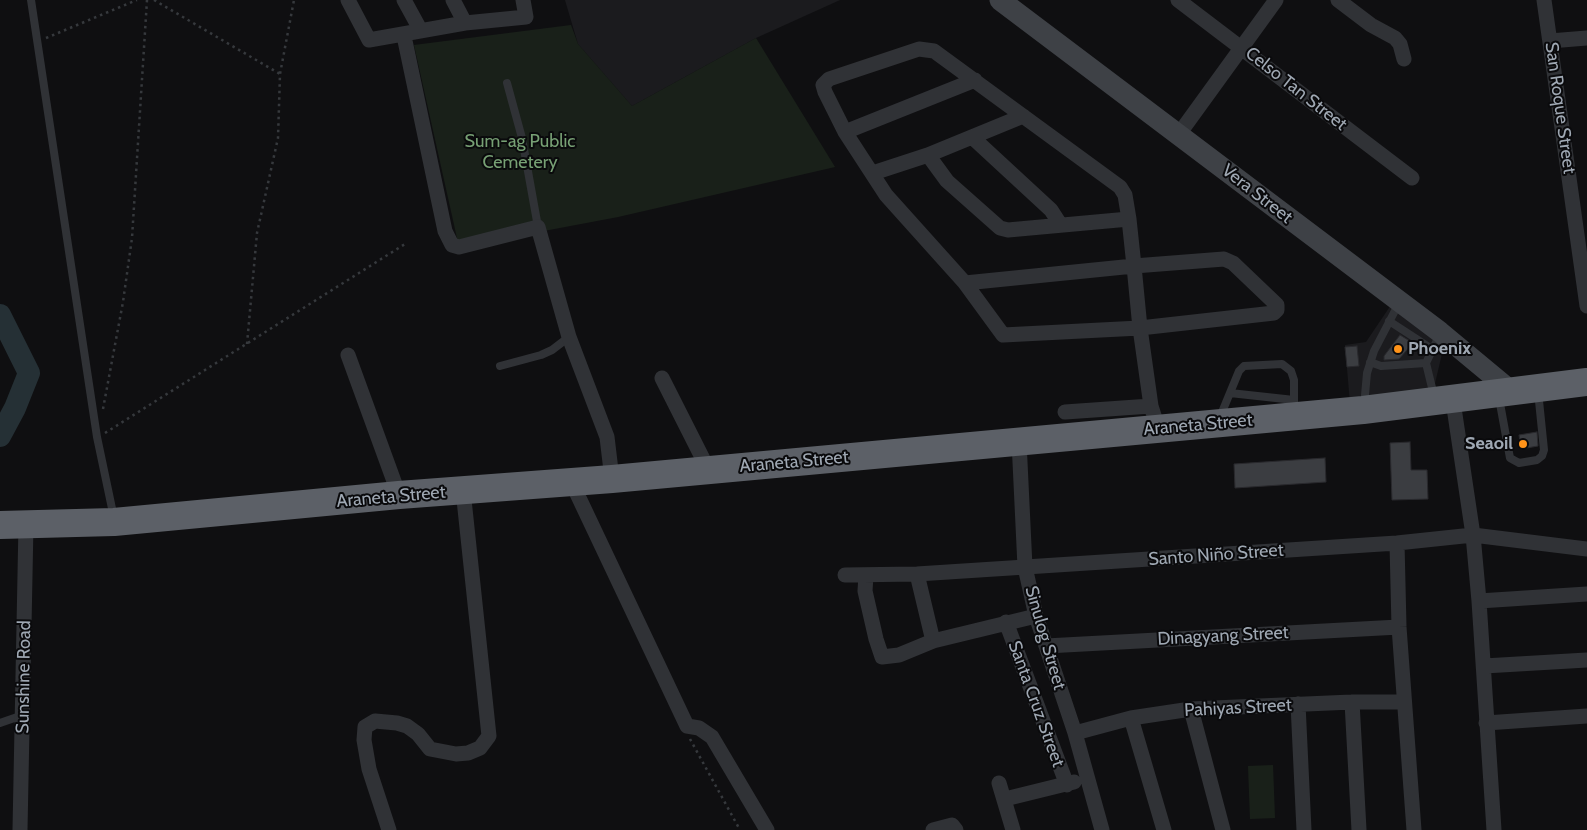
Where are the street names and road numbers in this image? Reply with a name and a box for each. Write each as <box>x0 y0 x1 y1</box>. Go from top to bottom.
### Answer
street label: San Roque Street <box>1540 41 1580 175</box>
street label: Celso Tan Street <box>1241 43 1351 135</box>
street label: Vera Street <box>1217 160 1297 228</box>
street label: Araneta Street <box>1142 409 1254 441</box>
street label: Araneta Street <box>738 446 850 478</box>
street label: Araneta Street <box>335 481 447 513</box>
street label: Santo Niño Street <box>1148 539 1284 571</box>
street label: Sinulog Street <box>1020 584 1070 692</box>
street label: Sunshine Road <box>12 620 36 734</box>
street label: Dinagyang Street <box>1157 622 1289 650</box>
street label: Santa Cruz Street <box>1003 638 1069 770</box>
street label: Pahiyas Street <box>1184 694 1292 722</box>

